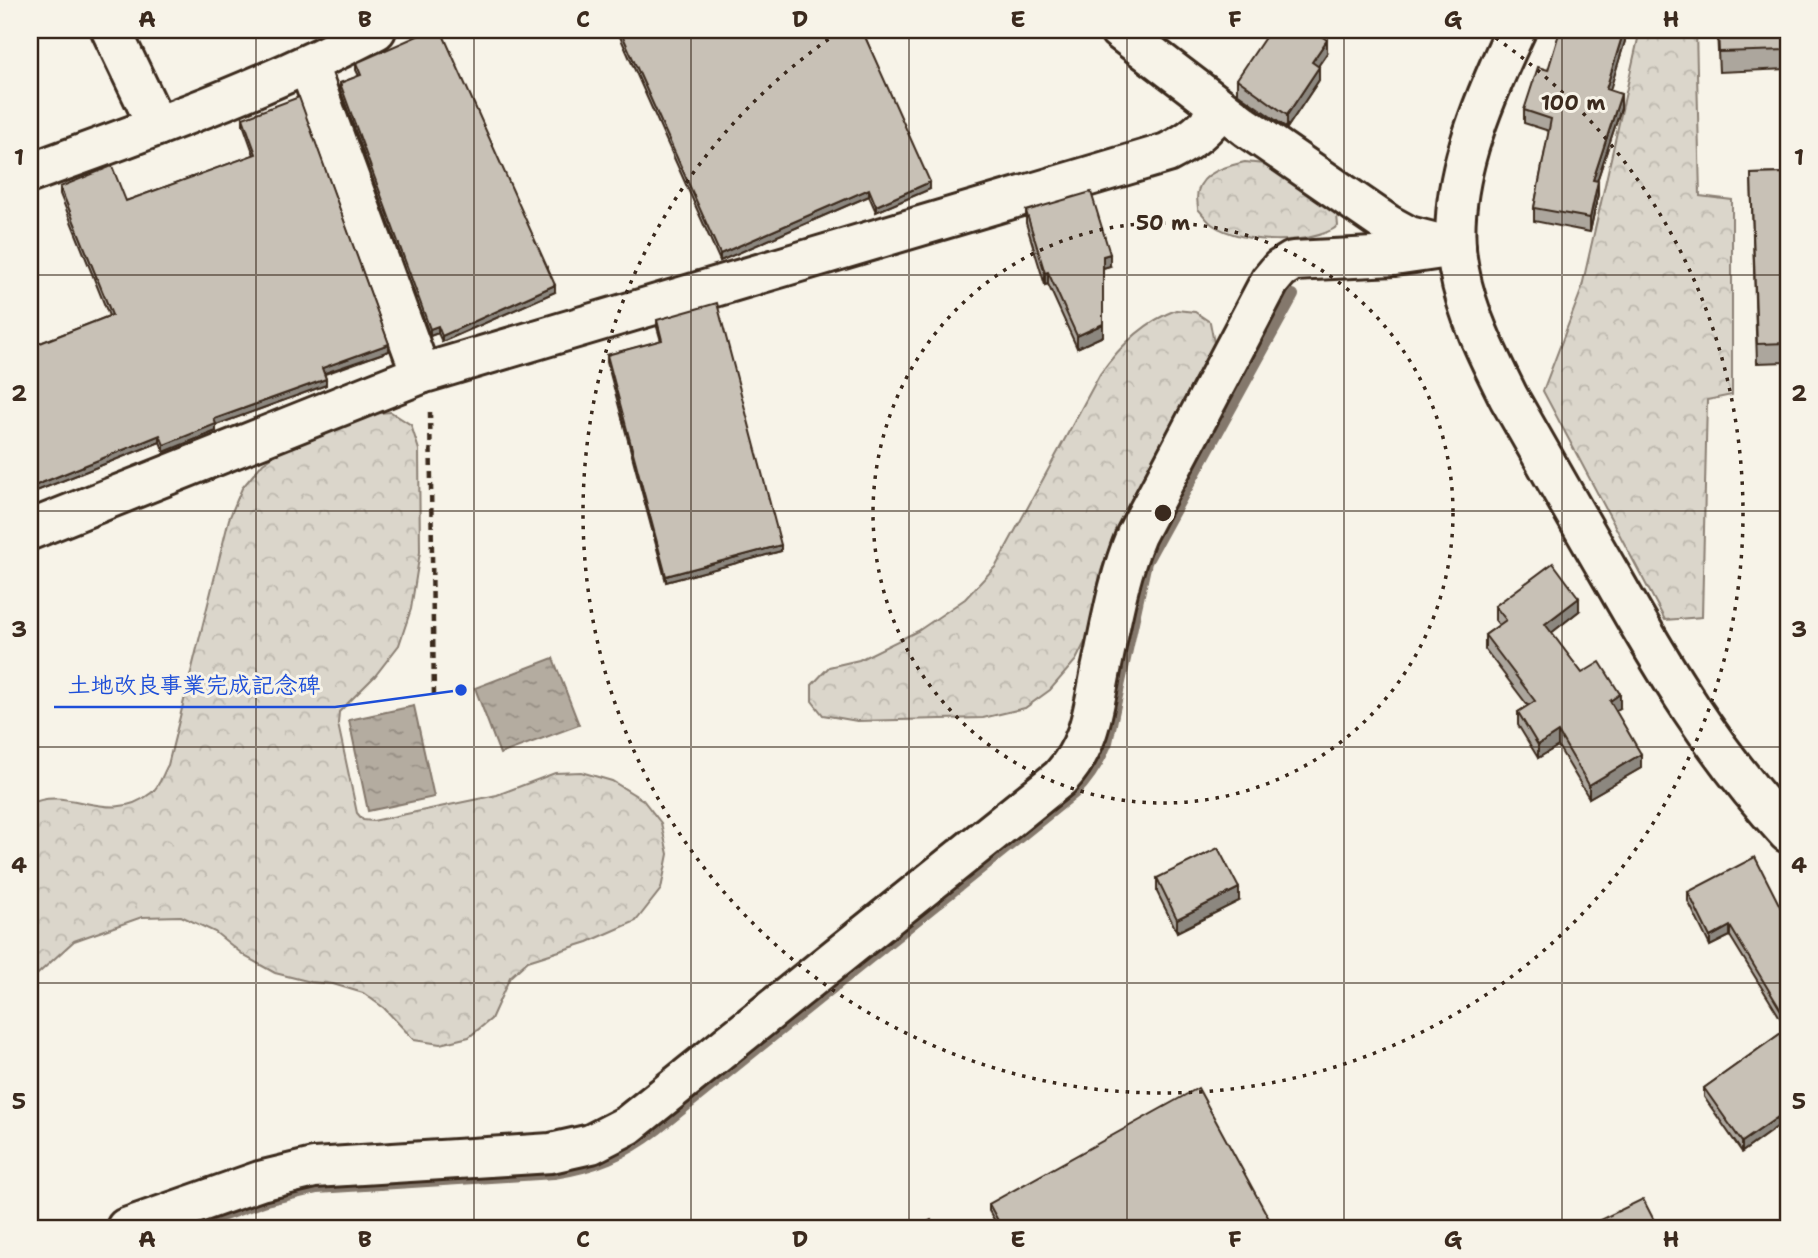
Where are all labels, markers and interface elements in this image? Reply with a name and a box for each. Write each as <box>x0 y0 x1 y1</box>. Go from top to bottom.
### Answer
text: A <box>138 4 156 34</box>
text: B <box>358 4 372 34</box>
text: C <box>576 4 590 34</box>
text: D <box>792 4 808 34</box>
text: E <box>1010 4 1026 34</box>
text: F <box>1228 4 1242 34</box>
text: G <box>1444 4 1463 34</box>
text: H <box>1663 4 1679 34</box>
text: 100 m <box>1541 89 1605 117</box>
text: 1 <box>14 142 24 172</box>
text: 1 <box>1794 142 1804 172</box>
text: 50 m <box>1136 209 1190 237</box>
text: 2 <box>11 378 27 408</box>
text: 2 <box>1791 378 1807 408</box>
centre of rings <box>1151 501 1175 525</box>
text: 3 <box>11 614 27 644</box>
text: 3 <box>1791 614 1807 644</box>
callout: 土地改良事業完成記念碑 <box>54 663 335 707</box>
text: 土地改良事業完成記念碑 <box>68 670 321 700</box>
text: 4 <box>11 850 27 880</box>
text: 4 <box>1791 850 1807 880</box>
text: 5 <box>12 1086 26 1116</box>
text: 5 <box>1792 1086 1806 1116</box>
text: A <box>138 1224 156 1254</box>
text: B <box>358 1224 372 1254</box>
text: C <box>576 1224 590 1254</box>
text: D <box>792 1224 808 1254</box>
text: E <box>1010 1224 1026 1254</box>
text: F <box>1228 1224 1242 1254</box>
text: G <box>1444 1224 1463 1254</box>
text: H <box>1663 1224 1679 1254</box>

